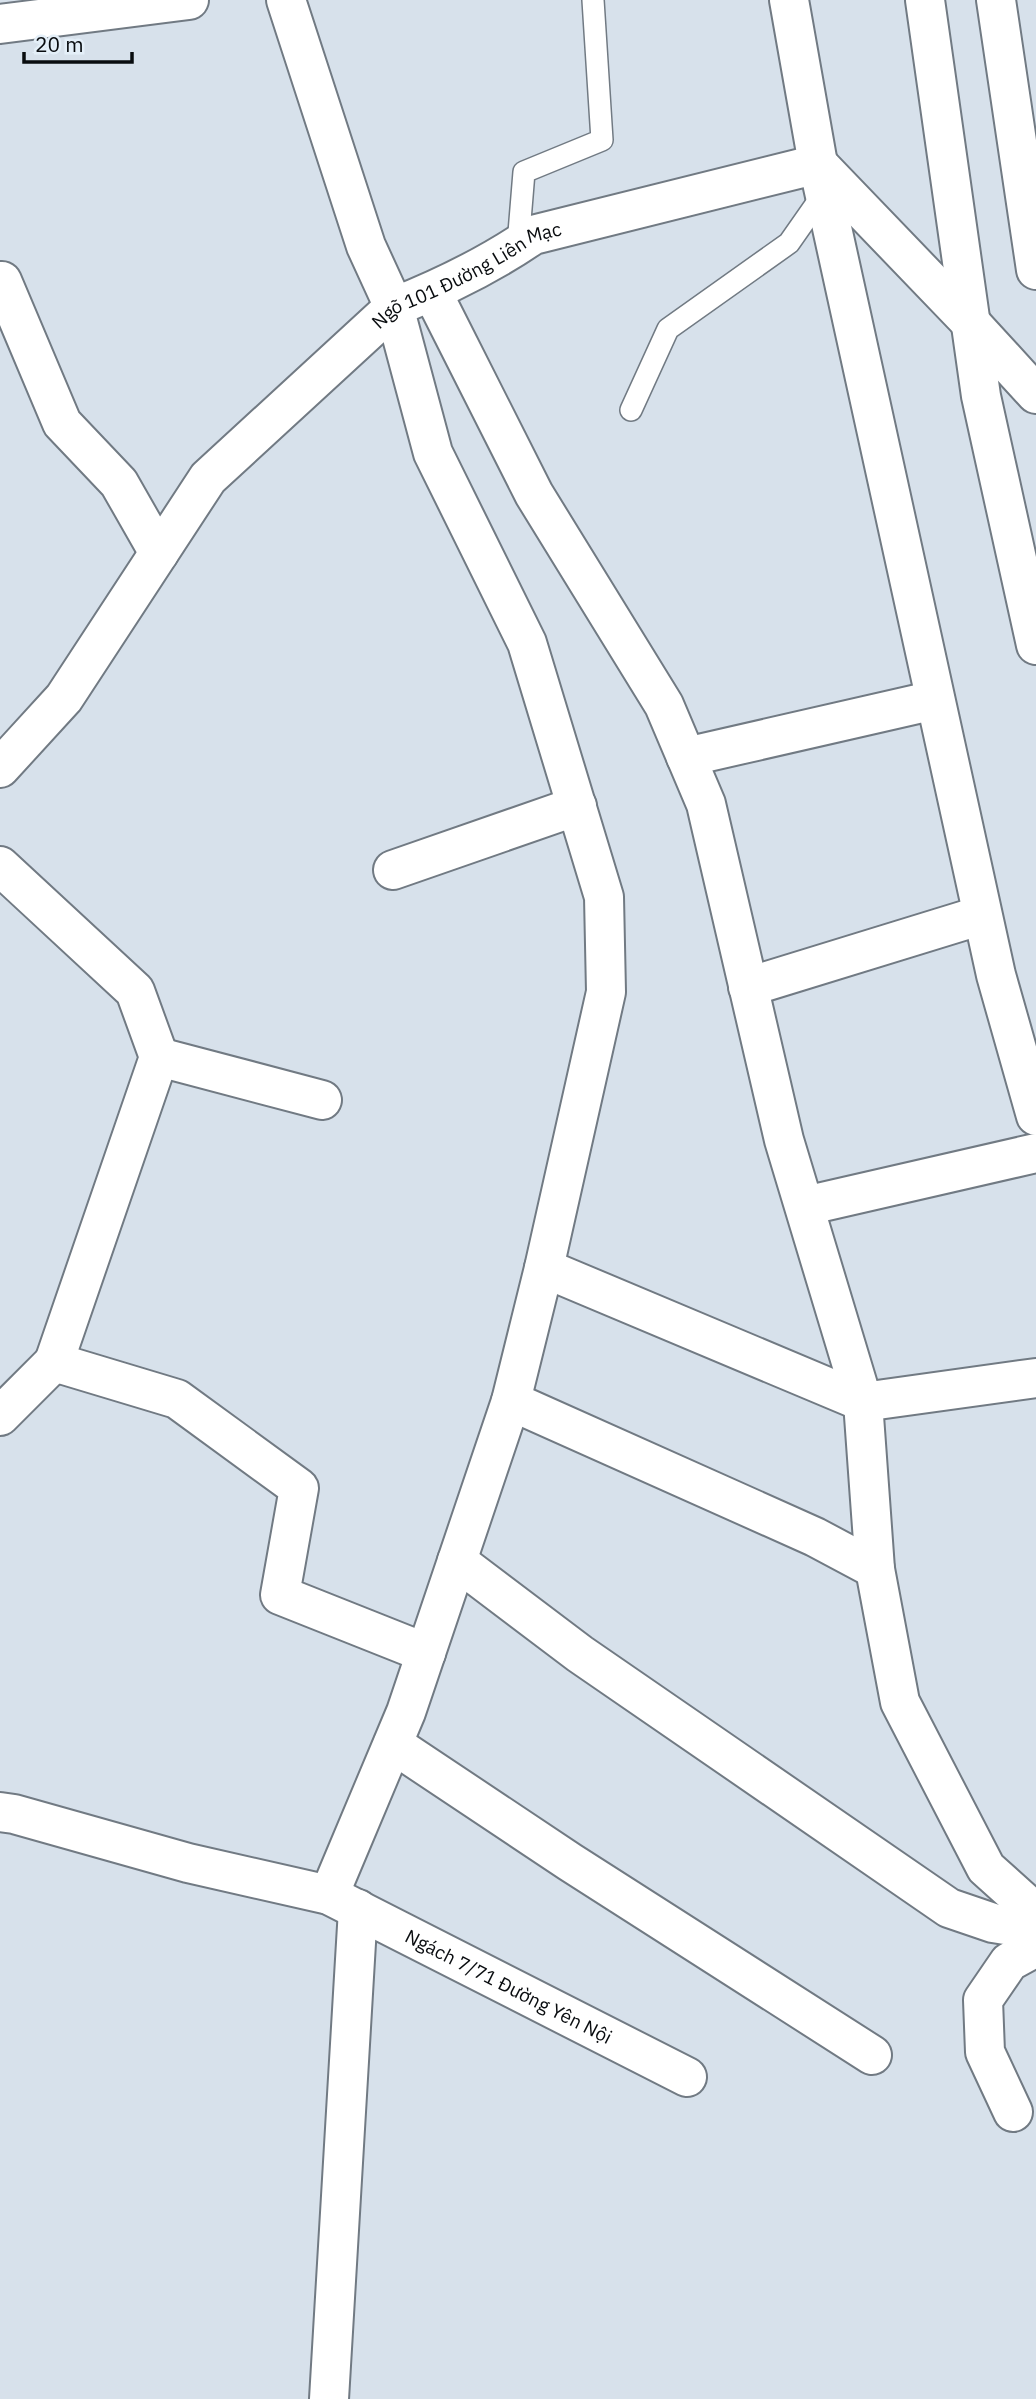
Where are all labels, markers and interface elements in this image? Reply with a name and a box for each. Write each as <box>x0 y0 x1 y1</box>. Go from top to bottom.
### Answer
scale bar <box>24 21 133 65</box>
text: 20 m <box>35 30 84 58</box>
street label: Ngõ 101 Đường Liên Mạc <box>366 216 564 334</box>
street label: Ngách 7/71 Đường Yên Nội <box>401 1924 616 2049</box>

